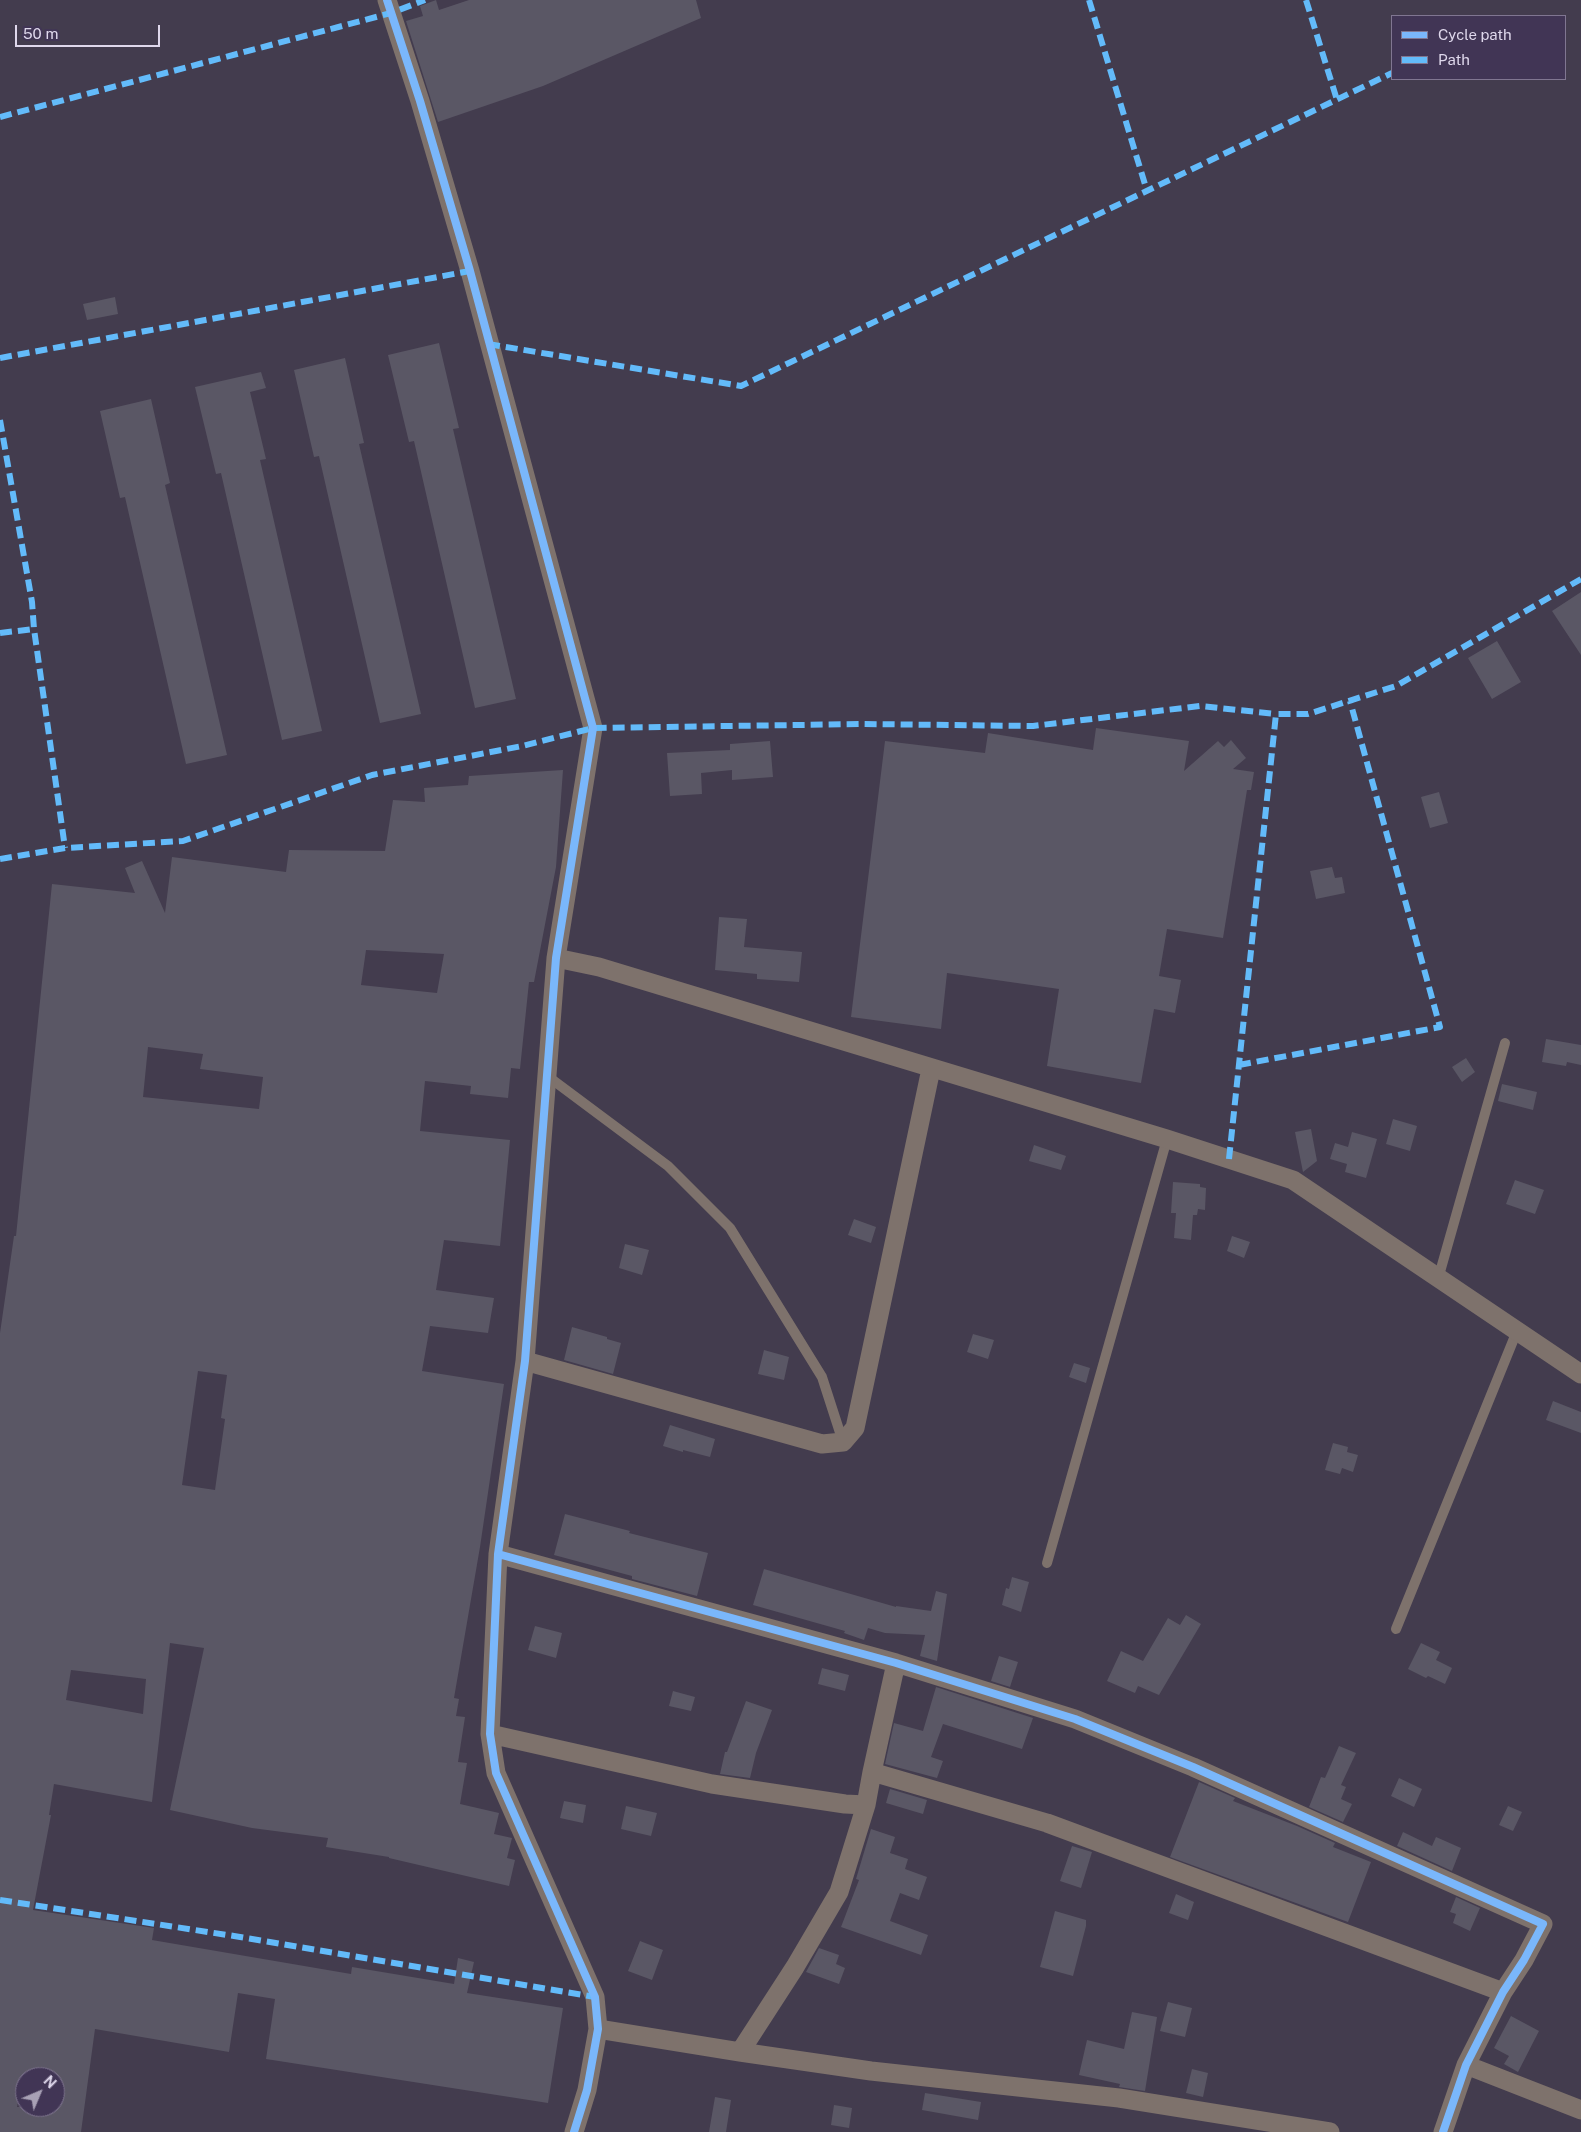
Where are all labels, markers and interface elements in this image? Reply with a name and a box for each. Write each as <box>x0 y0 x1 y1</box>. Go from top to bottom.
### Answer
scale bar <box>18 15 162 47</box>
legend <box>1391 15 1566 80</box>
text: 50 m <box>23 25 58 42</box>
text: Cycle path <box>1438 26 1512 43</box>
text: Path <box>1438 51 1470 68</box>
north arrow <box>15 2067 65 2117</box>
text: N <box>40 2073 59 2092</box>

